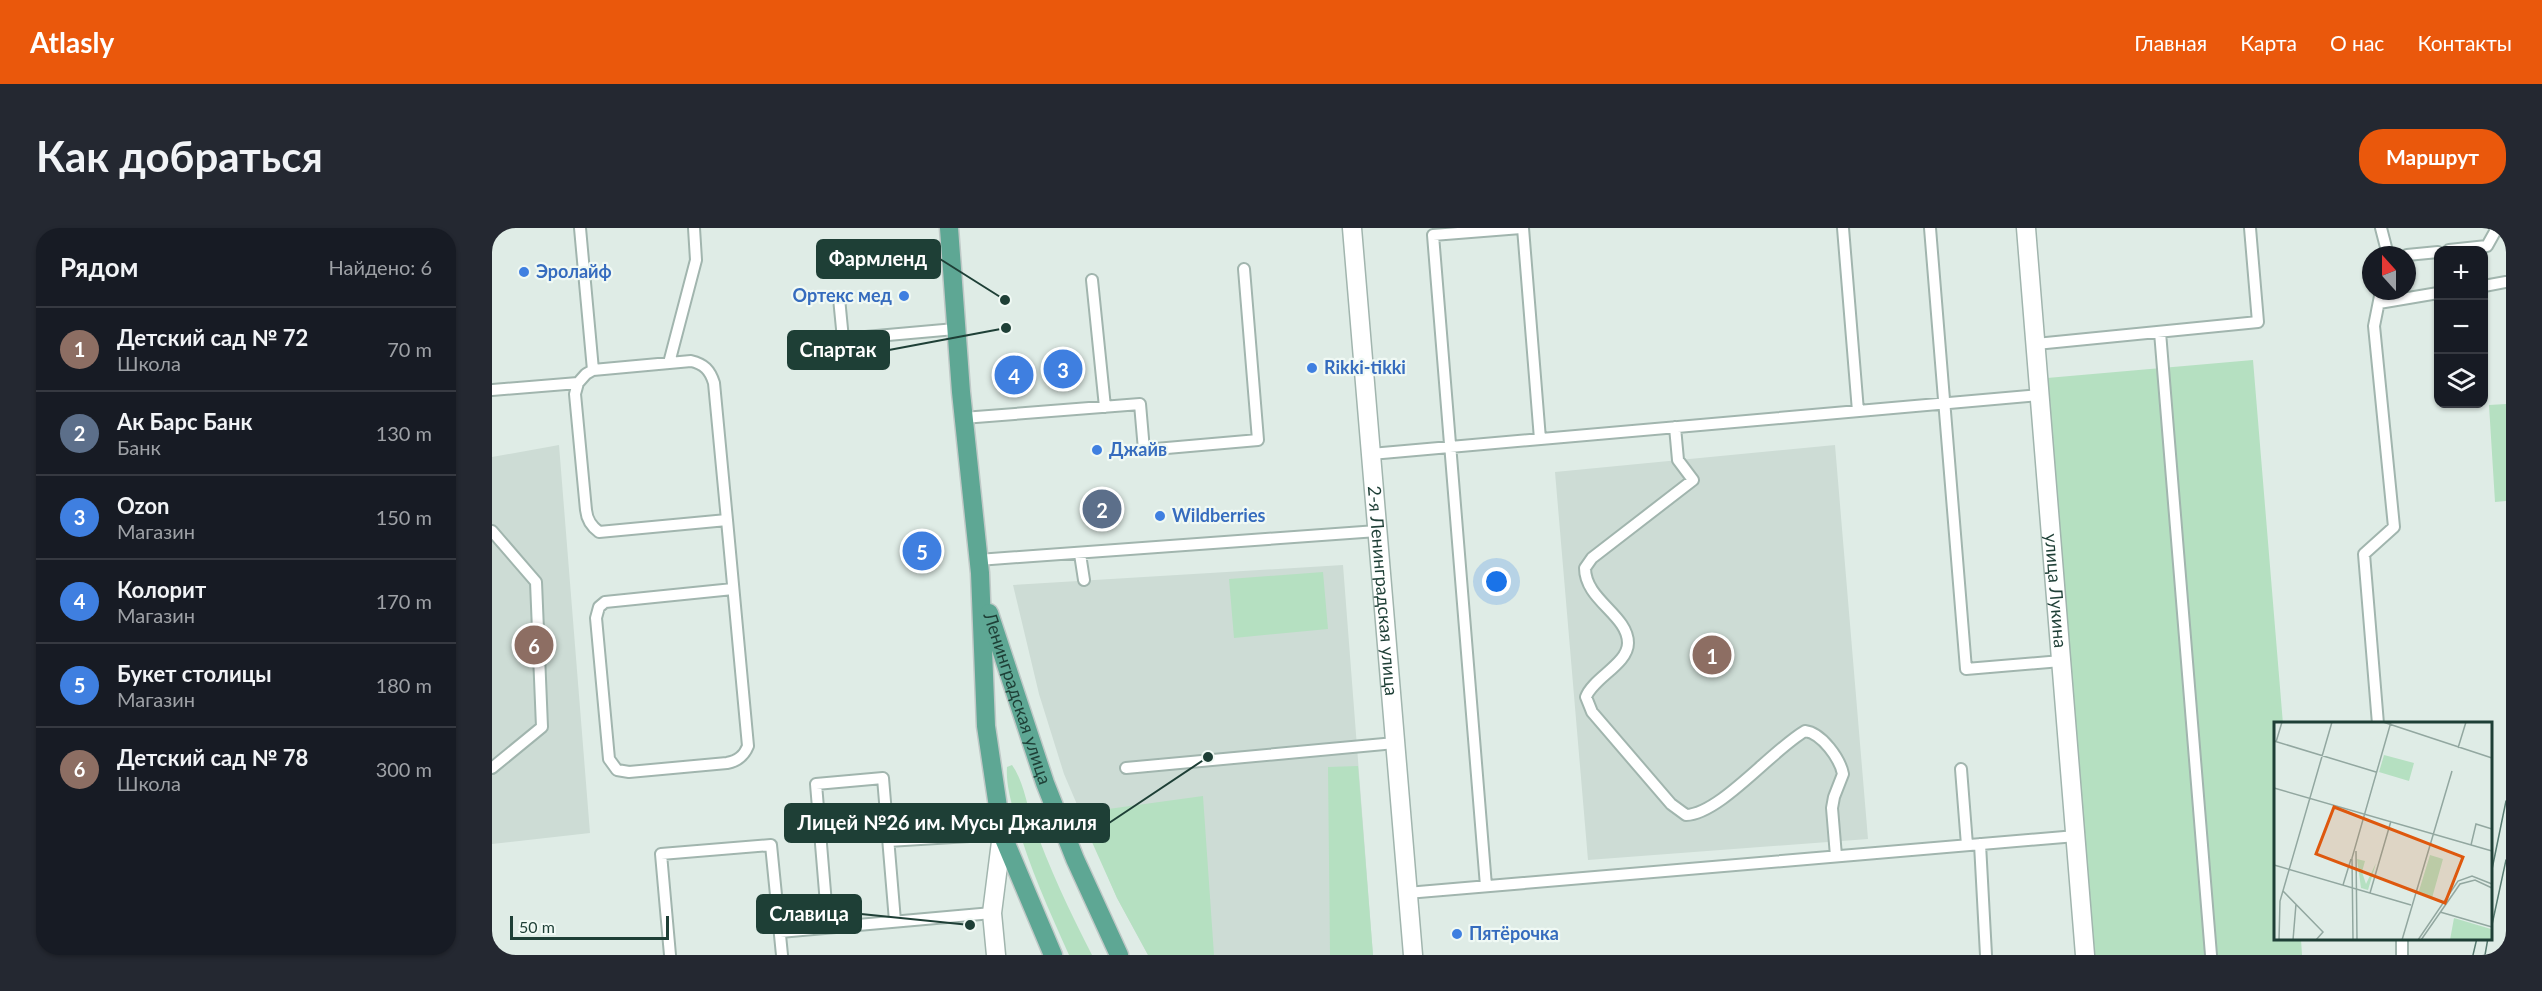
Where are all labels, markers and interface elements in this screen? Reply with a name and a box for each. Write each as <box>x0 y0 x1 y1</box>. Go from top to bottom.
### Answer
text: Atlasly <box>30 25 114 59</box>
text: Главная <box>2134 30 2207 55</box>
text: Карта <box>2240 30 2297 55</box>
text: О нас <box>2330 30 2384 55</box>
text: Контакты <box>2417 30 2512 55</box>
button: Маршрут <box>2359 129 2506 184</box>
text: Как добраться <box>36 131 323 181</box>
callout: Фармленд <box>817 240 940 278</box>
text: Фармленд <box>829 246 927 270</box>
north arrow <box>2362 246 2416 300</box>
map controls <box>2434 246 2488 408</box>
button: + <box>2434 246 2488 300</box>
text: Рядом <box>60 251 138 283</box>
text: Найдено: 6 <box>329 255 432 279</box>
place label: Эролайф <box>536 260 612 282</box>
marker: Эролайф <box>517 265 531 279</box>
place label: Ортекс мед <box>793 284 893 306</box>
marker: Ортекс мед <box>897 289 911 303</box>
button: − <box>2434 300 2488 354</box>
text: Детский сад № 72 <box>117 324 308 351</box>
callout: Спартак <box>788 331 889 369</box>
text: 1 <box>74 337 85 361</box>
text: 70 m <box>387 337 432 361</box>
text: Спартак <box>799 337 877 361</box>
pin: 3 <box>1044 346 1082 392</box>
text: Школа <box>117 351 181 375</box>
pin: 4 <box>994 352 1034 398</box>
button: layers <box>2434 354 2488 408</box>
place label: Rikki-tikki <box>1324 356 1406 378</box>
marker: Rikki-tikki <box>1305 361 1319 375</box>
text: Ак Барс Банк <box>117 408 252 435</box>
text: 2 <box>74 421 85 445</box>
text: 130 m <box>376 421 432 445</box>
text: Банк <box>117 435 161 459</box>
place label: Джайв <box>1109 438 1167 460</box>
marker: Джайв <box>1090 443 1104 457</box>
street label: 2-я Ленинградская улица <box>1364 485 1403 696</box>
pin: 2 <box>1082 486 1122 532</box>
text: Ozon <box>117 492 170 519</box>
place label: Wildberries <box>1172 504 1266 526</box>
text: 3 <box>74 505 85 529</box>
text: 150 m <box>376 505 432 529</box>
marker: Wildberries <box>1153 509 1167 523</box>
text: Магазин <box>117 519 195 543</box>
pin: 5 <box>902 528 942 574</box>
street label: улица Лукина <box>2041 533 2072 649</box>
your location <box>1482 567 1511 596</box>
text: Колорит <box>117 576 206 603</box>
text: 4 <box>74 589 85 613</box>
text: 170 m <box>376 589 432 613</box>
text: Магазин <box>117 603 195 627</box>
street label: Ленинградская улица <box>979 608 1057 787</box>
pin: 6 <box>514 622 554 668</box>
pin: 1 <box>1692 632 1732 678</box>
text: Букет столицы <box>117 660 272 687</box>
text: 5 <box>74 673 85 697</box>
text: 180 m <box>376 673 432 697</box>
text: Магазин <box>117 687 195 711</box>
inset map <box>2274 722 2491 940</box>
text: Детский сад № 78 <box>117 744 308 771</box>
text: 6 <box>74 757 85 781</box>
text: 300 m <box>376 757 432 781</box>
text: Школа <box>117 771 181 795</box>
callout: Лицей №26 им. Мусы Джалиля <box>785 804 1109 842</box>
text: Лицей №26 им. Мусы Джалиля <box>796 810 1097 834</box>
callout: Славица <box>757 895 861 933</box>
text: Славица <box>769 901 849 925</box>
scale bar <box>510 913 669 940</box>
text: 50 m <box>519 917 555 936</box>
place label: Пятёрочка <box>1469 922 1559 944</box>
marker: Пятёрочка <box>1450 927 1464 941</box>

